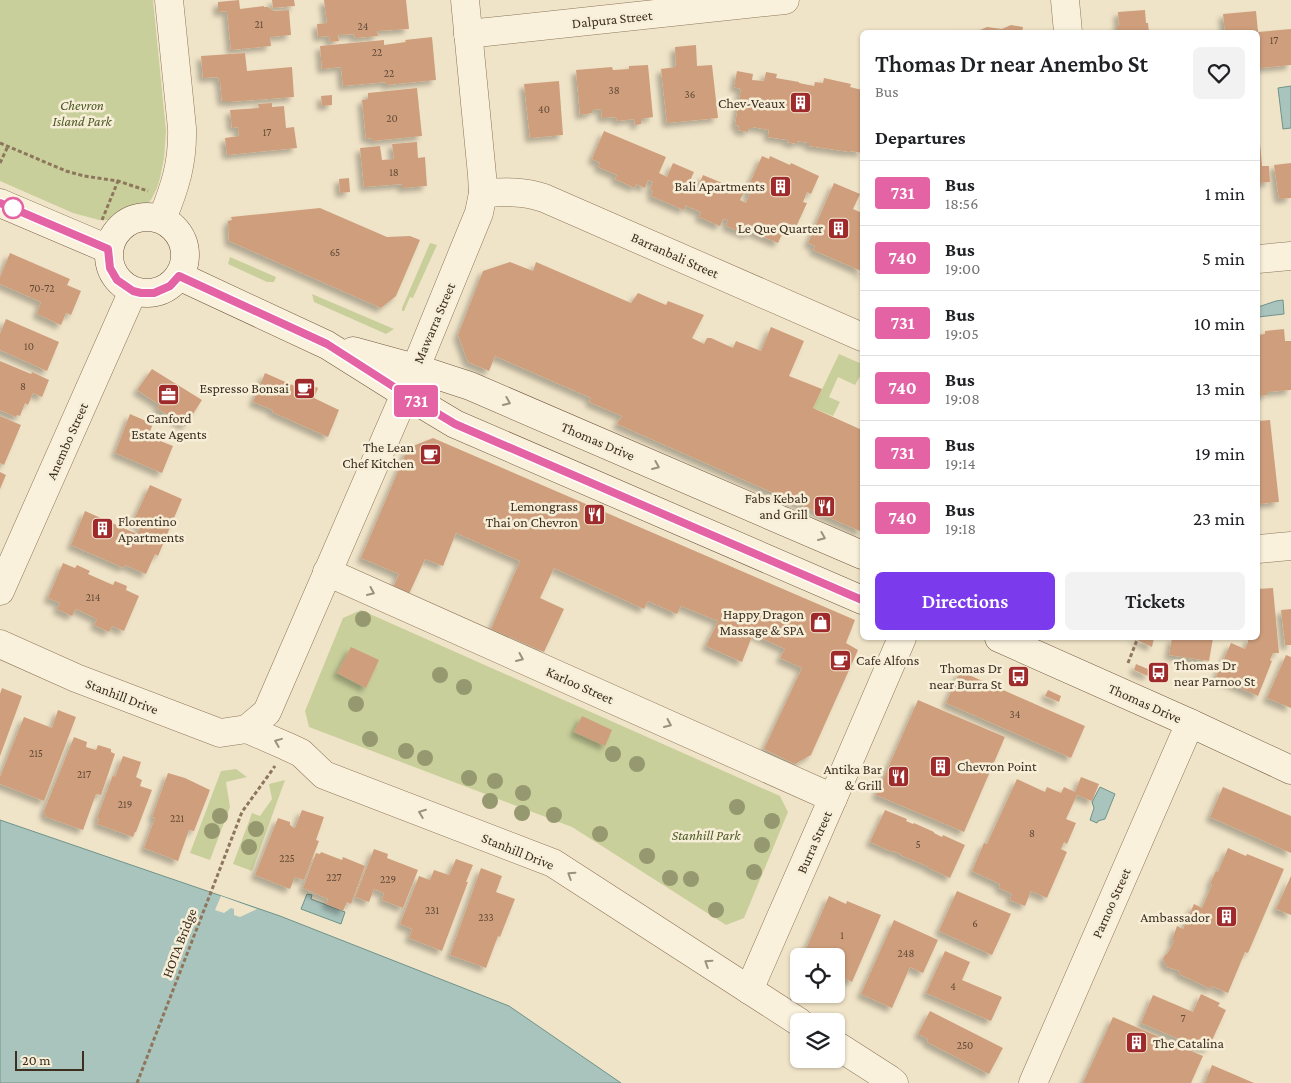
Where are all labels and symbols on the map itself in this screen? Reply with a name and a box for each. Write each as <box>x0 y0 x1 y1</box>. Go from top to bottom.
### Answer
street label: Dalpura Street <box>571 7 653 31</box>
house number: 21 <box>255 18 264 30</box>
house number: 24 <box>358 20 369 32</box>
house number: 17 <box>1270 34 1278 46</box>
house number: 22 <box>372 46 382 58</box>
house number: 22 <box>384 67 394 79</box>
house number: 38 <box>608 84 620 96</box>
house number: 36 <box>685 88 695 100</box>
building icon: Chev-Veaux <box>789 91 813 115</box>
place label: Chev-Veaux <box>718 95 785 111</box>
park label: Chevron Island Park <box>52 97 112 129</box>
house number: 40 <box>538 103 550 115</box>
house number: 20 <box>386 112 398 124</box>
house number: 17 <box>263 126 271 138</box>
house number: 18 <box>389 166 399 178</box>
building icon: Bali Apartments <box>769 174 793 198</box>
place label: Bali Apartments <box>675 178 765 194</box>
unlabelled marker <box>2 197 24 219</box>
building icon: Le Que Quarter <box>827 216 851 240</box>
place label: Le Que Quarter <box>738 220 823 236</box>
street label: Barranbali Street <box>629 229 722 282</box>
house number: 65 <box>330 246 340 258</box>
street label: Mawarra Street <box>410 280 458 366</box>
house number: 70-72 <box>29 282 55 294</box>
house number: 10 <box>24 340 34 352</box>
cafe icon: Espresso Bonsai <box>293 376 317 400</box>
house number: 8 <box>20 380 26 392</box>
place label: Espresso Bonsai <box>199 380 289 396</box>
office icon: Canford Estate Agents <box>157 383 181 407</box>
line badge: 731 <box>387 385 445 417</box>
one-way arrow <box>502 395 511 406</box>
street label: Anembo Street <box>43 400 91 482</box>
place label: Canford Estate Agents <box>131 410 207 442</box>
street label: Thomas Drive <box>559 418 637 464</box>
place label: The Lean Chef Kitchen <box>342 439 414 471</box>
cafe icon: The Lean Chef Kitchen <box>418 443 442 467</box>
one-way arrow <box>651 460 660 471</box>
place label: Fabs Kebab and Grill <box>745 490 808 522</box>
restaurant icon: Fabs Kebab and Grill <box>812 494 836 518</box>
place label: Lemongrass Thai on Chevron <box>485 498 578 530</box>
restaurant icon: Lemongrass Thai on Chevron <box>582 502 606 526</box>
place label: Florentino Apartments <box>118 513 184 545</box>
building icon: Florentino Apartments <box>90 517 114 541</box>
one-way arrow <box>817 532 825 542</box>
one-way arrow <box>366 586 375 597</box>
house number: 214 <box>86 591 101 603</box>
place label: Happy Dragon Massage & SPA <box>720 606 804 638</box>
shop icon: Happy Dragon Massage & SPA <box>808 610 832 634</box>
cafe icon: Cafe Alfons <box>828 648 852 672</box>
one-way arrow <box>515 651 524 662</box>
place label: Cafe Alfons <box>856 652 919 668</box>
place label: Thomas Dr near Parnoo St <box>1174 657 1256 689</box>
place label: Thomas Dr near Burra St <box>929 660 1002 692</box>
bus stop icon: Thomas Dr near Parnoo St <box>1146 661 1170 685</box>
street label: Karloo Street <box>544 663 617 707</box>
bus stop icon: Thomas Dr near Burra St <box>1006 664 1030 688</box>
street label: Stanhill Drive <box>83 675 161 717</box>
street label: Thomas Drive <box>1106 680 1184 726</box>
house number: 34 <box>1010 708 1021 720</box>
one-way arrow <box>663 718 672 729</box>
one-way arrow <box>274 738 283 748</box>
house number: 215 <box>29 747 43 759</box>
building icon: Chevron Point <box>929 754 953 778</box>
place label: Chevron Point <box>957 758 1037 774</box>
place label: Antika Bar & Grill <box>823 761 882 793</box>
restaurant icon: Antika Bar & Grill <box>886 765 910 789</box>
house number: 217 <box>77 768 91 780</box>
house number: 219 <box>118 798 132 810</box>
street label: Burra Street <box>793 808 835 876</box>
one-way arrow <box>418 809 427 819</box>
house number: 221 <box>170 812 184 824</box>
park label: Stanhill Park <box>672 827 741 843</box>
house number: 8 <box>1029 827 1035 839</box>
street label: Stanhill Drive <box>479 829 557 873</box>
house number: 5 <box>915 838 921 850</box>
house number: 225 <box>279 852 295 864</box>
street label: Parnoo Street <box>1088 865 1134 941</box>
house number: 227 <box>326 871 342 883</box>
one-way arrow <box>568 872 577 881</box>
house number: 229 <box>380 873 396 885</box>
house number: 231 <box>425 904 439 916</box>
building icon: Ambassador <box>1214 905 1238 929</box>
street label: HOTA Bridge <box>159 906 199 980</box>
place label: Ambassador <box>1140 909 1210 925</box>
house number: 233 <box>478 911 494 923</box>
house number: 6 <box>972 917 978 929</box>
house number: 1 <box>840 929 844 941</box>
house number: 248 <box>898 947 914 959</box>
one-way arrow <box>704 960 713 970</box>
house number: 4 <box>950 980 956 992</box>
house number: 7 <box>1180 1012 1186 1024</box>
building icon: The Catalina <box>1125 1031 1149 1055</box>
place label: The Catalina <box>1153 1035 1224 1051</box>
house number: 250 <box>957 1039 973 1051</box>
scale bar <box>15 1048 84 1071</box>

